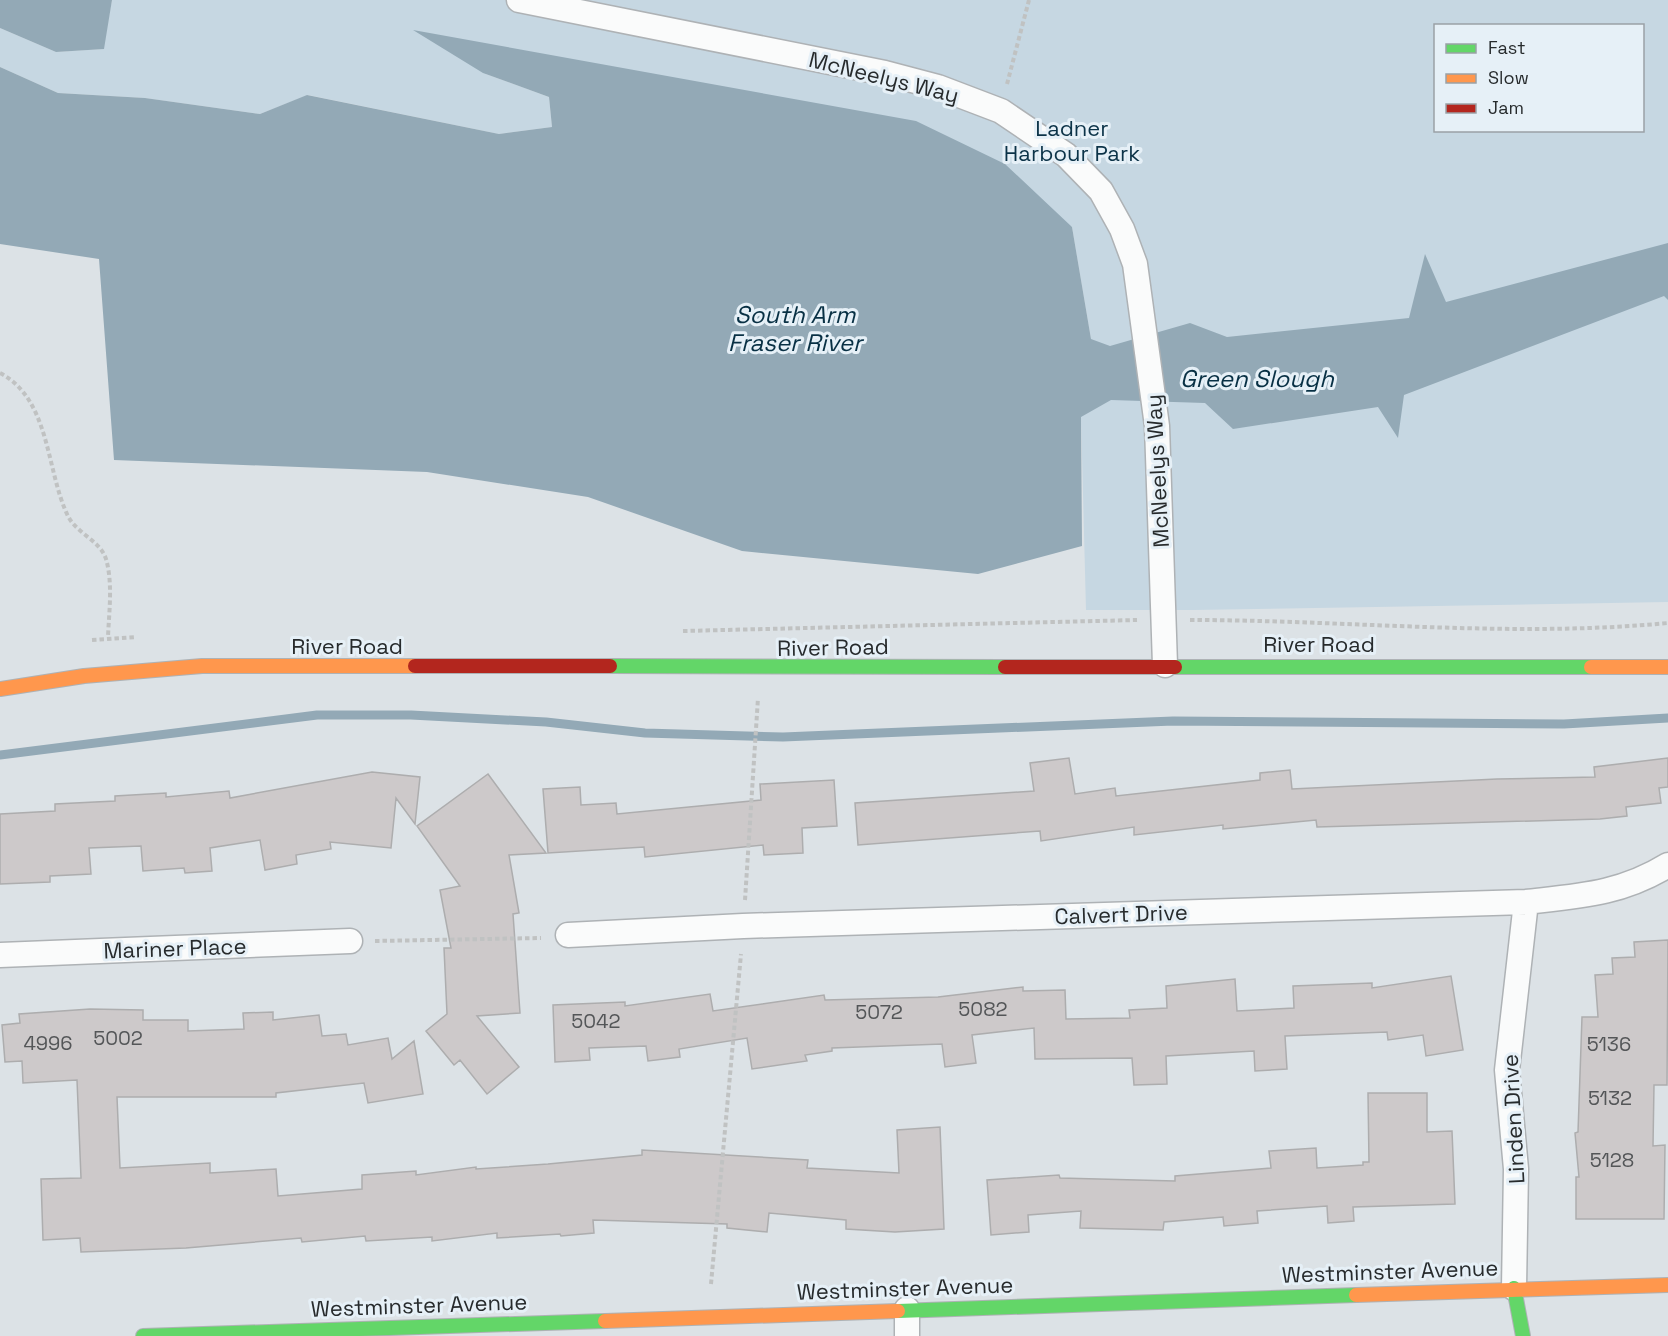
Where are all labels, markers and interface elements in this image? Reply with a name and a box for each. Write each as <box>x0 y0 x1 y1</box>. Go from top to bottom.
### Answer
legend <box>1434 24 1644 132</box>
text: Fast <box>1488 36 1525 59</box>
street label: McNeelys Way <box>806 45 962 109</box>
text: Slow <box>1488 66 1529 89</box>
text: Jam <box>1488 96 1524 119</box>
park label: Ladner Harbour Park <box>1004 114 1140 167</box>
water label: South Arm Fraser River <box>728 299 865 358</box>
water label: Green Slough <box>1180 363 1335 394</box>
street label: McNeelys Way <box>1139 394 1175 548</box>
street label: River Road <box>1263 630 1375 658</box>
street label: River Road <box>291 632 403 660</box>
street label: River Road <box>777 632 889 662</box>
street label: Calvert Drive <box>1054 898 1188 930</box>
street label: Mariner Place <box>103 932 247 964</box>
house number: 5082 <box>958 996 1008 1022</box>
house number: 5072 <box>855 999 903 1025</box>
house number: 5042 <box>571 1008 621 1034</box>
house number: 5002 <box>93 1025 143 1051</box>
house number: 4996 <box>23 1030 73 1056</box>
house number: 5136 <box>1587 1031 1631 1057</box>
street label: Linden Drive <box>1496 1053 1530 1185</box>
house number: 5132 <box>1588 1085 1632 1111</box>
house number: 5128 <box>1590 1147 1634 1173</box>
street label: Westminster Avenue <box>1281 1253 1499 1289</box>
street label: Westminster Avenue <box>796 1270 1014 1306</box>
street label: Westminster Avenue <box>310 1287 528 1323</box>

